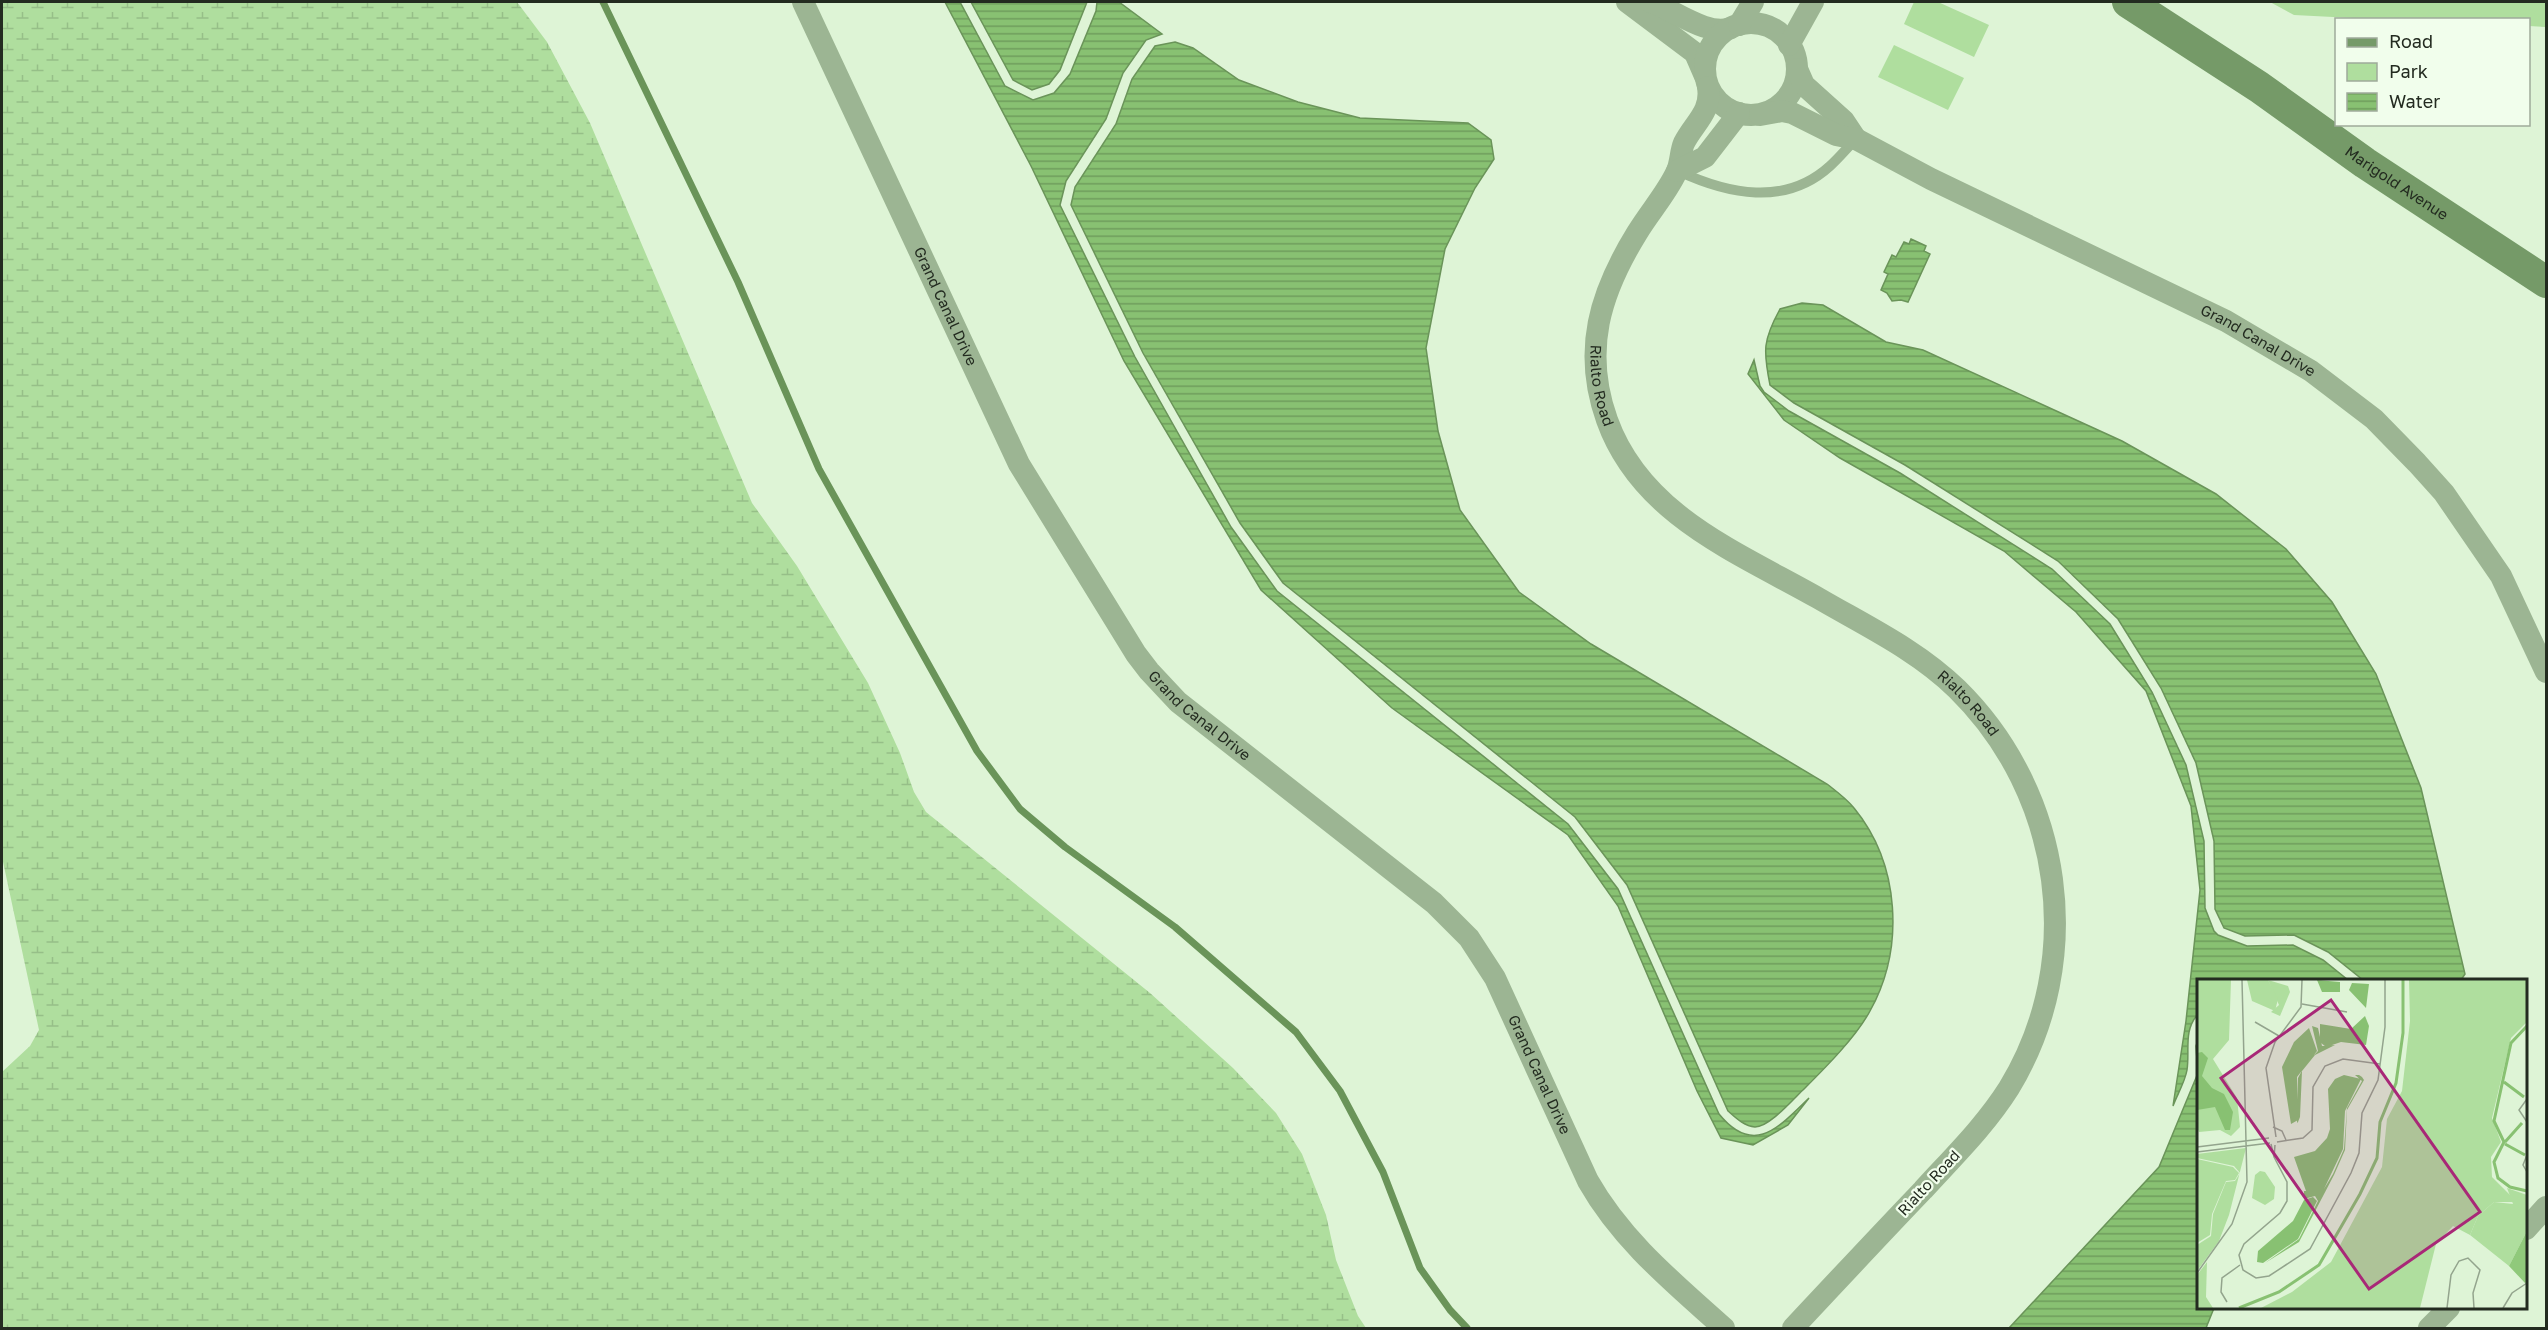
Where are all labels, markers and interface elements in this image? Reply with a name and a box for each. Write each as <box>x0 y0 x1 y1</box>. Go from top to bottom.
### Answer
legend <box>2335 18 2530 126</box>
text: Road <box>2389 30 2433 52</box>
text: Park <box>2389 60 2428 82</box>
text: Water <box>2389 90 2440 112</box>
street label: Marigold Avenue <box>2342 142 2452 223</box>
street label: Grand Canal Drive <box>911 244 982 369</box>
street label: Grand Canal Drive <box>2198 300 2319 380</box>
street label: Rialto Road <box>1587 344 1618 429</box>
street label: Grand Canal Drive <box>1145 666 1255 764</box>
street label: Rialto Road <box>1934 666 2004 739</box>
inset map <box>2197 979 2527 1309</box>
street label: Grand Canal Drive <box>1505 1012 1575 1137</box>
street label: Rialto Road <box>1893 1146 1963 1219</box>

